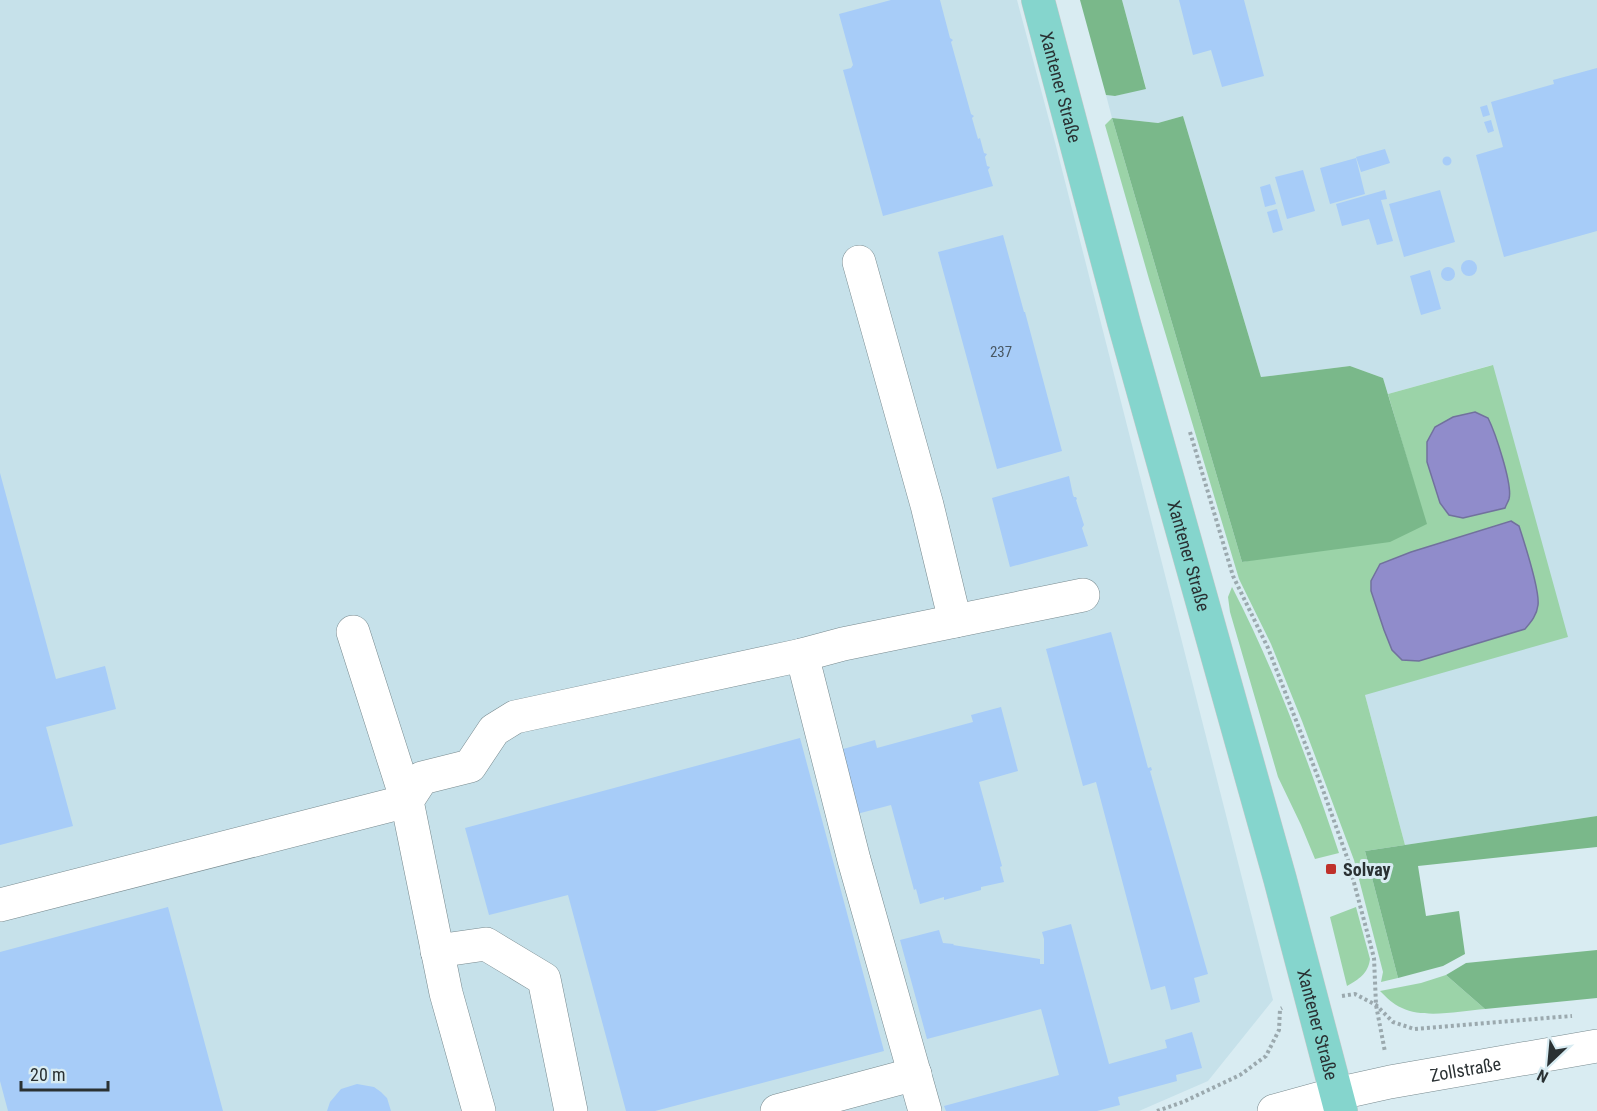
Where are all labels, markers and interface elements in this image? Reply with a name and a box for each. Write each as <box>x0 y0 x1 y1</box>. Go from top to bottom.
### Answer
street label: Xantener Straße <box>1036 29 1086 145</box>
house number: 237 <box>990 343 1012 361</box>
street label: Xantener Straße <box>1164 498 1215 614</box>
place label: Solvay <box>1343 859 1391 880</box>
marker: Solvay <box>1324 862 1338 876</box>
street label: Xantener Straße <box>1294 966 1343 1082</box>
north arrow <box>1519 1033 1579 1093</box>
street label: Zollstraße <box>1428 1052 1502 1085</box>
scale bar <box>21 1054 108 1092</box>
text: 20 m <box>30 1064 65 1085</box>
text: N <box>1534 1065 1551 1087</box>

